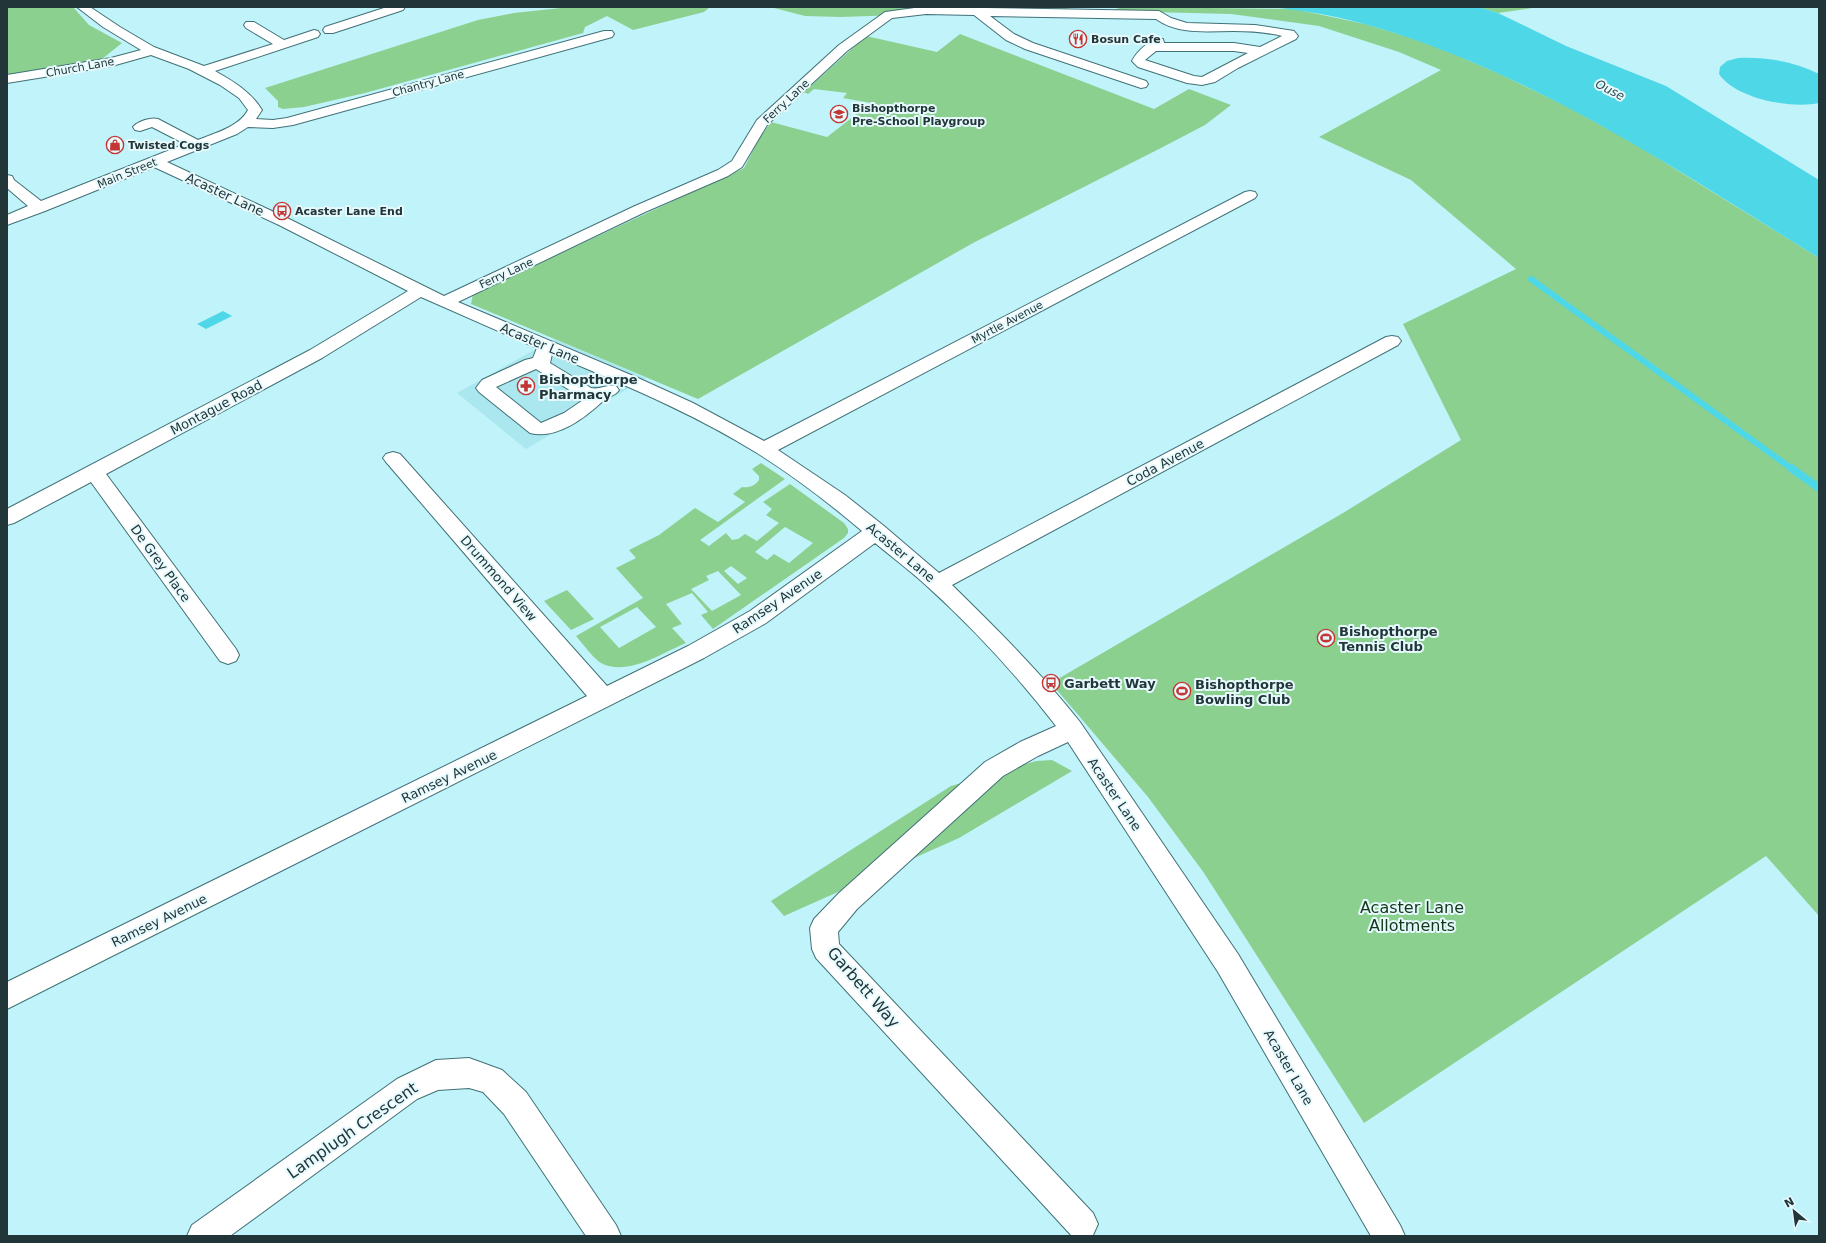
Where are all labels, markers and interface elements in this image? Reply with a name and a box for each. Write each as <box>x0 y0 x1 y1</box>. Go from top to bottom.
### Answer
restaurant icon: Bosun Cafe <box>1068 29 1088 49</box>
place label: Bosun Cafe <box>1091 33 1161 46</box>
street label: Church Lane <box>45 55 115 80</box>
street label: Chantry Lane <box>391 68 466 99</box>
street label: Ferry Lane <box>761 77 812 126</box>
water label: Ouse <box>1593 77 1627 103</box>
place label: Bishopthorpe Pre-School Playgroup <box>852 102 985 128</box>
school or university icon: Bishopthorpe Pre-School Playgroup <box>829 104 849 124</box>
shop icon: Twisted Cogs <box>105 135 125 155</box>
place label: Twisted Cogs <box>128 139 210 152</box>
street label: Main Street <box>95 155 160 191</box>
street label: Acaster Lane <box>183 170 266 219</box>
bus stop icon: Acaster Lane End <box>272 201 292 221</box>
place label: Acaster Lane End <box>295 205 403 218</box>
street label: Ferry Lane <box>477 255 535 292</box>
street label: Myrtle Avenue <box>969 298 1045 347</box>
street label: Acaster Lane <box>498 320 582 367</box>
place label: Bishopthorpe Pharmacy <box>539 372 638 402</box>
pharmacy icon: Bishopthorpe Pharmacy <box>516 376 536 396</box>
street label: Montague Road <box>168 377 265 438</box>
street label: Coda Avenue <box>1124 436 1207 489</box>
street label: Acaster Lane <box>863 519 938 585</box>
street label: De Grey Place <box>128 522 194 605</box>
street label: Drummond View <box>457 533 540 624</box>
street label: Ramsey Avenue <box>730 566 825 637</box>
place label: Bishopthorpe Tennis Club <box>1339 624 1438 654</box>
sports icon: Bishopthorpe Tennis Club <box>1316 628 1336 648</box>
bus stop icon: Garbett Way <box>1041 673 1061 693</box>
place label: Garbett Way <box>1064 676 1156 691</box>
place label: Bishopthorpe Bowling Club <box>1195 677 1294 707</box>
sports icon: Bishopthorpe Bowling Club <box>1172 681 1192 701</box>
street label: Ramsey Avenue <box>399 747 499 806</box>
street label: Acaster Lane <box>1085 755 1144 834</box>
street label: Ramsey Avenue <box>109 891 209 950</box>
park label: Acaster Lane Allotments <box>1360 898 1464 935</box>
street label: Garbett Way <box>823 943 904 1031</box>
street label: Acaster Lane <box>1261 1027 1316 1108</box>
street label: Lamplugh Crescent <box>283 1078 421 1183</box>
north arrow <box>1774 1191 1814 1231</box>
text: N <box>1782 1195 1797 1211</box>

